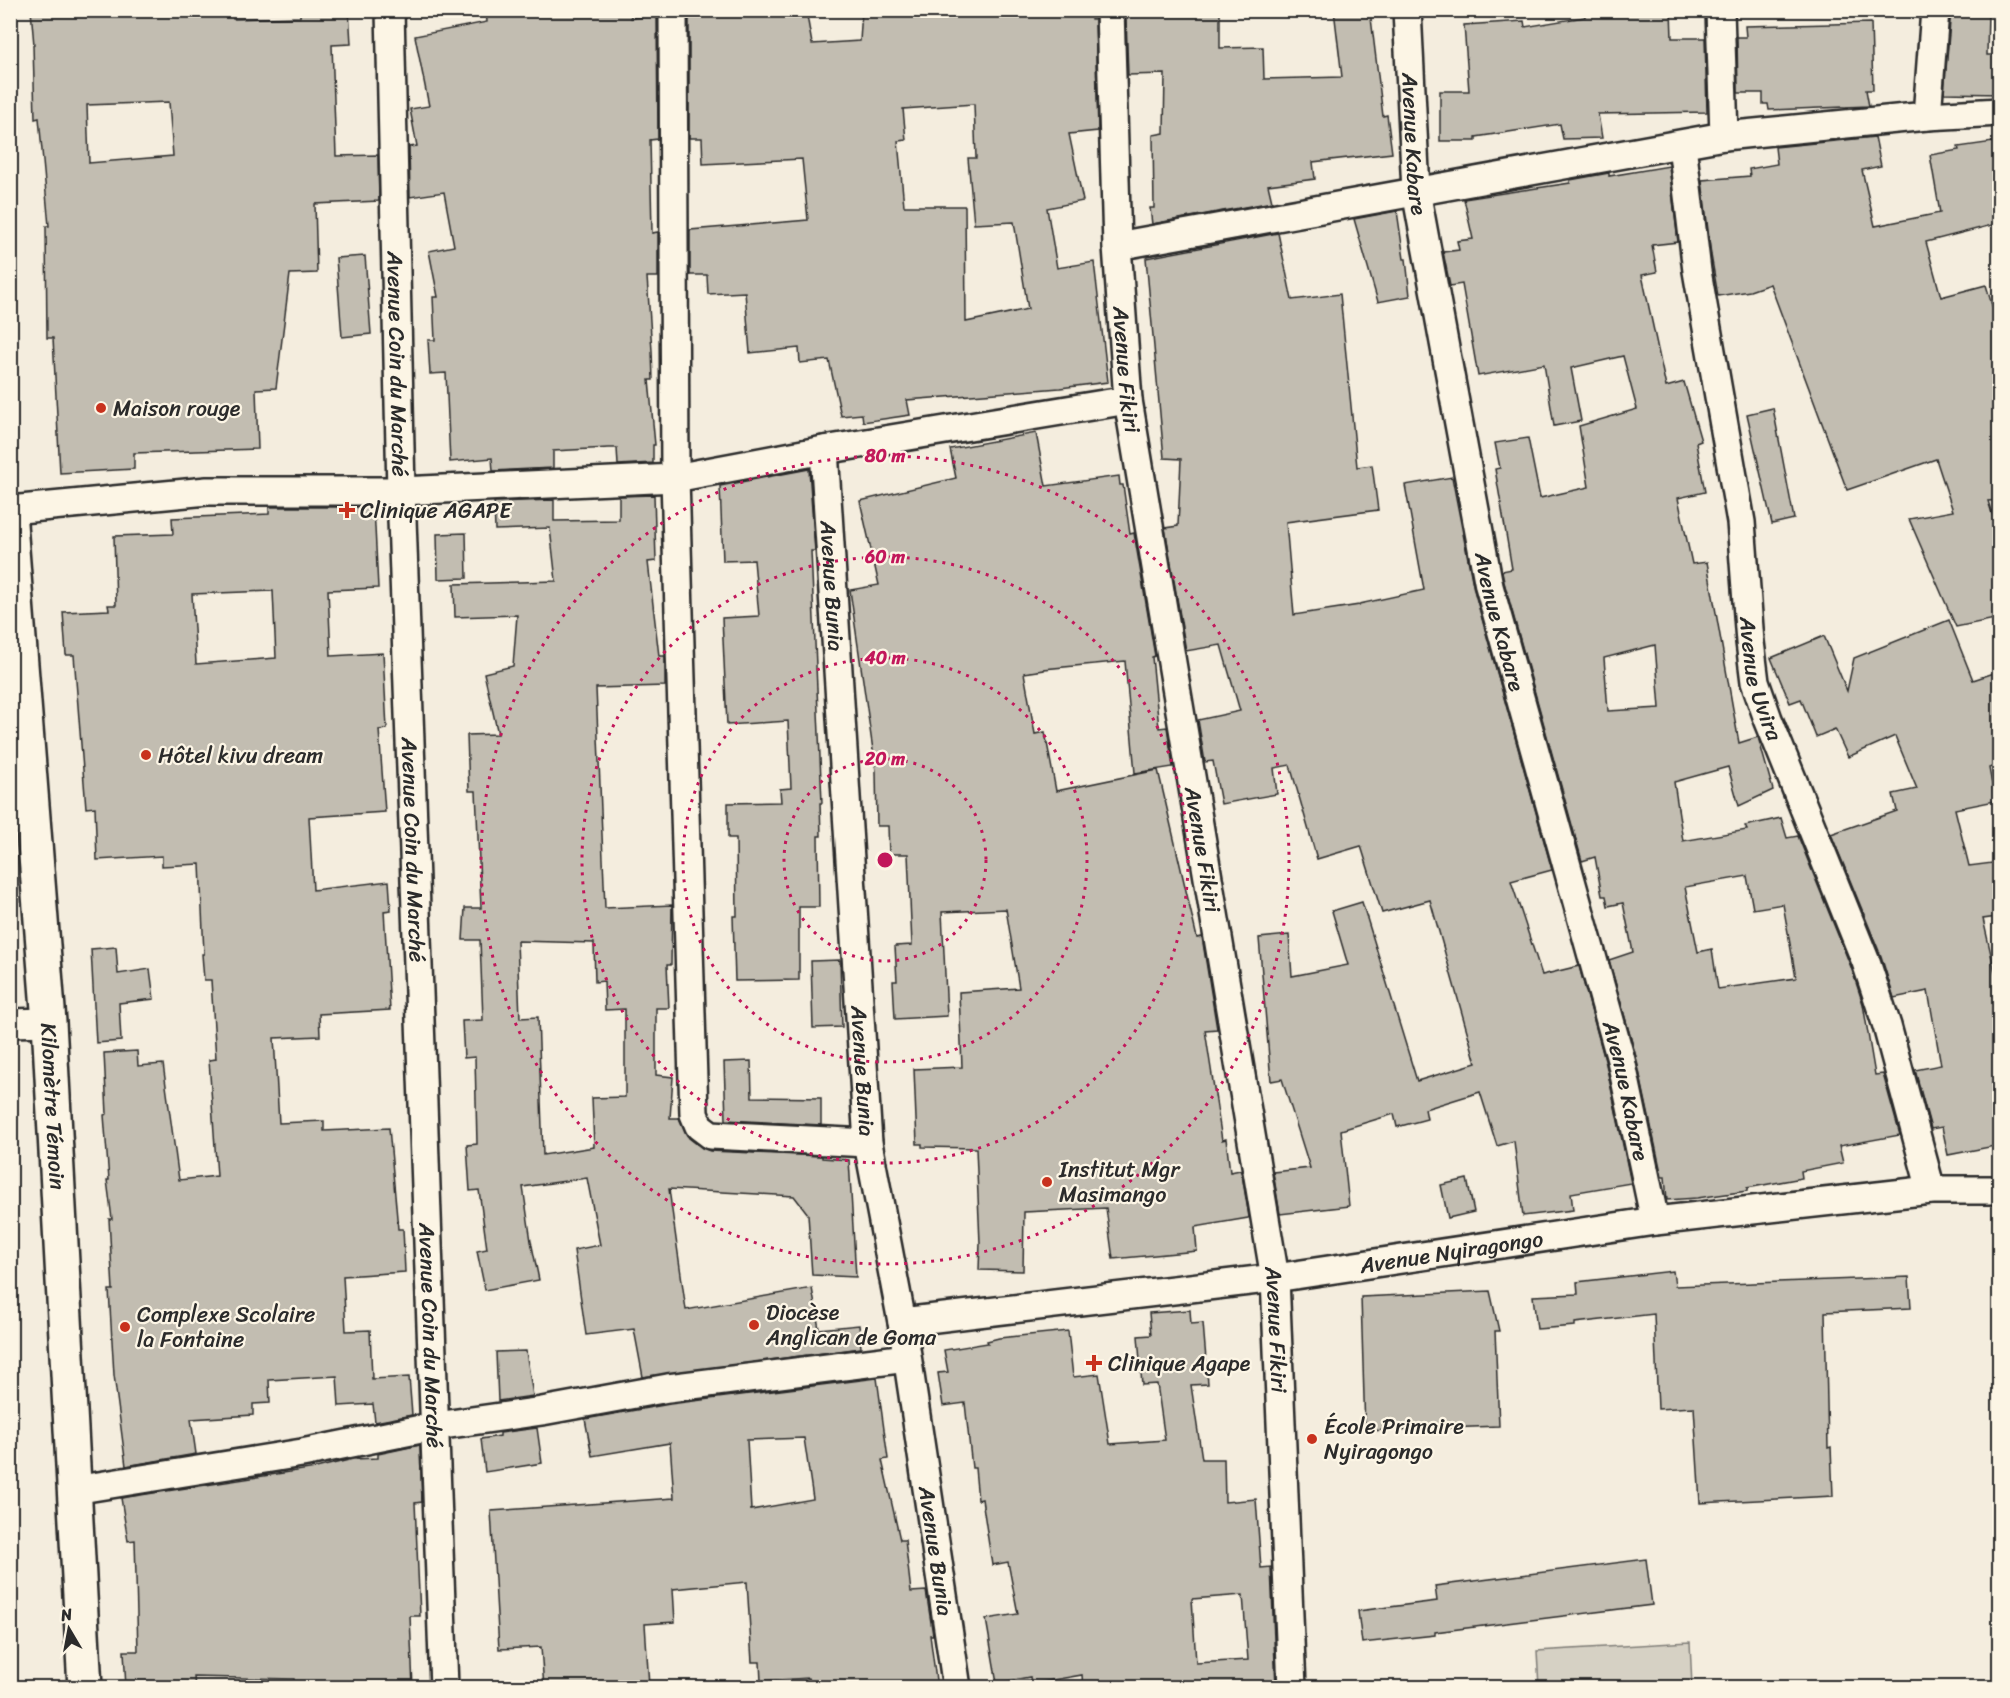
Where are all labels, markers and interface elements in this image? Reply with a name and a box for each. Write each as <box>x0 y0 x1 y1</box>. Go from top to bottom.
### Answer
street label: Avenue Kabare <box>1391 71 1440 219</box>
street label: Avenue Coin du Marché <box>376 250 420 477</box>
street label: Avenue Fikiri <box>1102 304 1153 437</box>
place label: Maison rouge <box>113 389 241 428</box>
marker: Maison rouge <box>94 401 108 415</box>
text: 80 m <box>864 440 906 472</box>
place label: Clinique AGAPE <box>360 491 513 530</box>
marker: Clinique AGAPE <box>338 501 356 519</box>
street label: Avenue Bunia <box>809 518 856 652</box>
text: 60 m <box>864 541 905 573</box>
street label: Avenue Kabare <box>1463 548 1537 696</box>
street label: Avenue Uvira <box>1729 614 1795 747</box>
text: 40 m <box>863 642 906 674</box>
street label: Avenue Coin du Marché <box>390 735 437 963</box>
place label: Hôtel kivu dream <box>158 736 323 775</box>
text: 20 m <box>864 743 905 775</box>
marker: Hôtel kivu dream <box>139 748 153 762</box>
street label: Avenue Fikiri <box>1173 782 1233 916</box>
centre of rings <box>875 850 895 870</box>
street label: Avenue Bunia <box>840 1003 887 1137</box>
street label: Avenue Kabare <box>1591 1015 1661 1165</box>
street label: Kilomètre Témoin <box>30 1022 78 1191</box>
place label: Institut Mgr Masimango <box>1058 1150 1181 1214</box>
marker: Institut Mgr Masimango <box>1040 1175 1054 1189</box>
street label: Avenue Nyiragongo <box>1356 1219 1546 1285</box>
street label: Avenue Coin du Marché <box>408 1221 455 1449</box>
street label: Avenue Fikiri <box>1254 1262 1299 1394</box>
place label: Diocèse Anglican de Goma <box>765 1293 937 1357</box>
place label: Complexe Scolaire la Fontaine <box>137 1295 315 1359</box>
marker: Diocèse Anglican de Goma <box>747 1318 761 1332</box>
marker: Complexe Scolaire la Fontaine <box>118 1320 132 1334</box>
place label: Clinique Agape <box>1108 1344 1251 1383</box>
marker: Clinique Agape <box>1085 1354 1103 1372</box>
place label: École Primaire Nyiragongo <box>1324 1407 1464 1471</box>
marker: École Primaire Nyiragongo <box>1305 1432 1319 1446</box>
street label: Avenue Bunia <box>907 1482 965 1618</box>
north arrow <box>39 1599 99 1659</box>
text: N <box>58 1599 75 1630</box>

